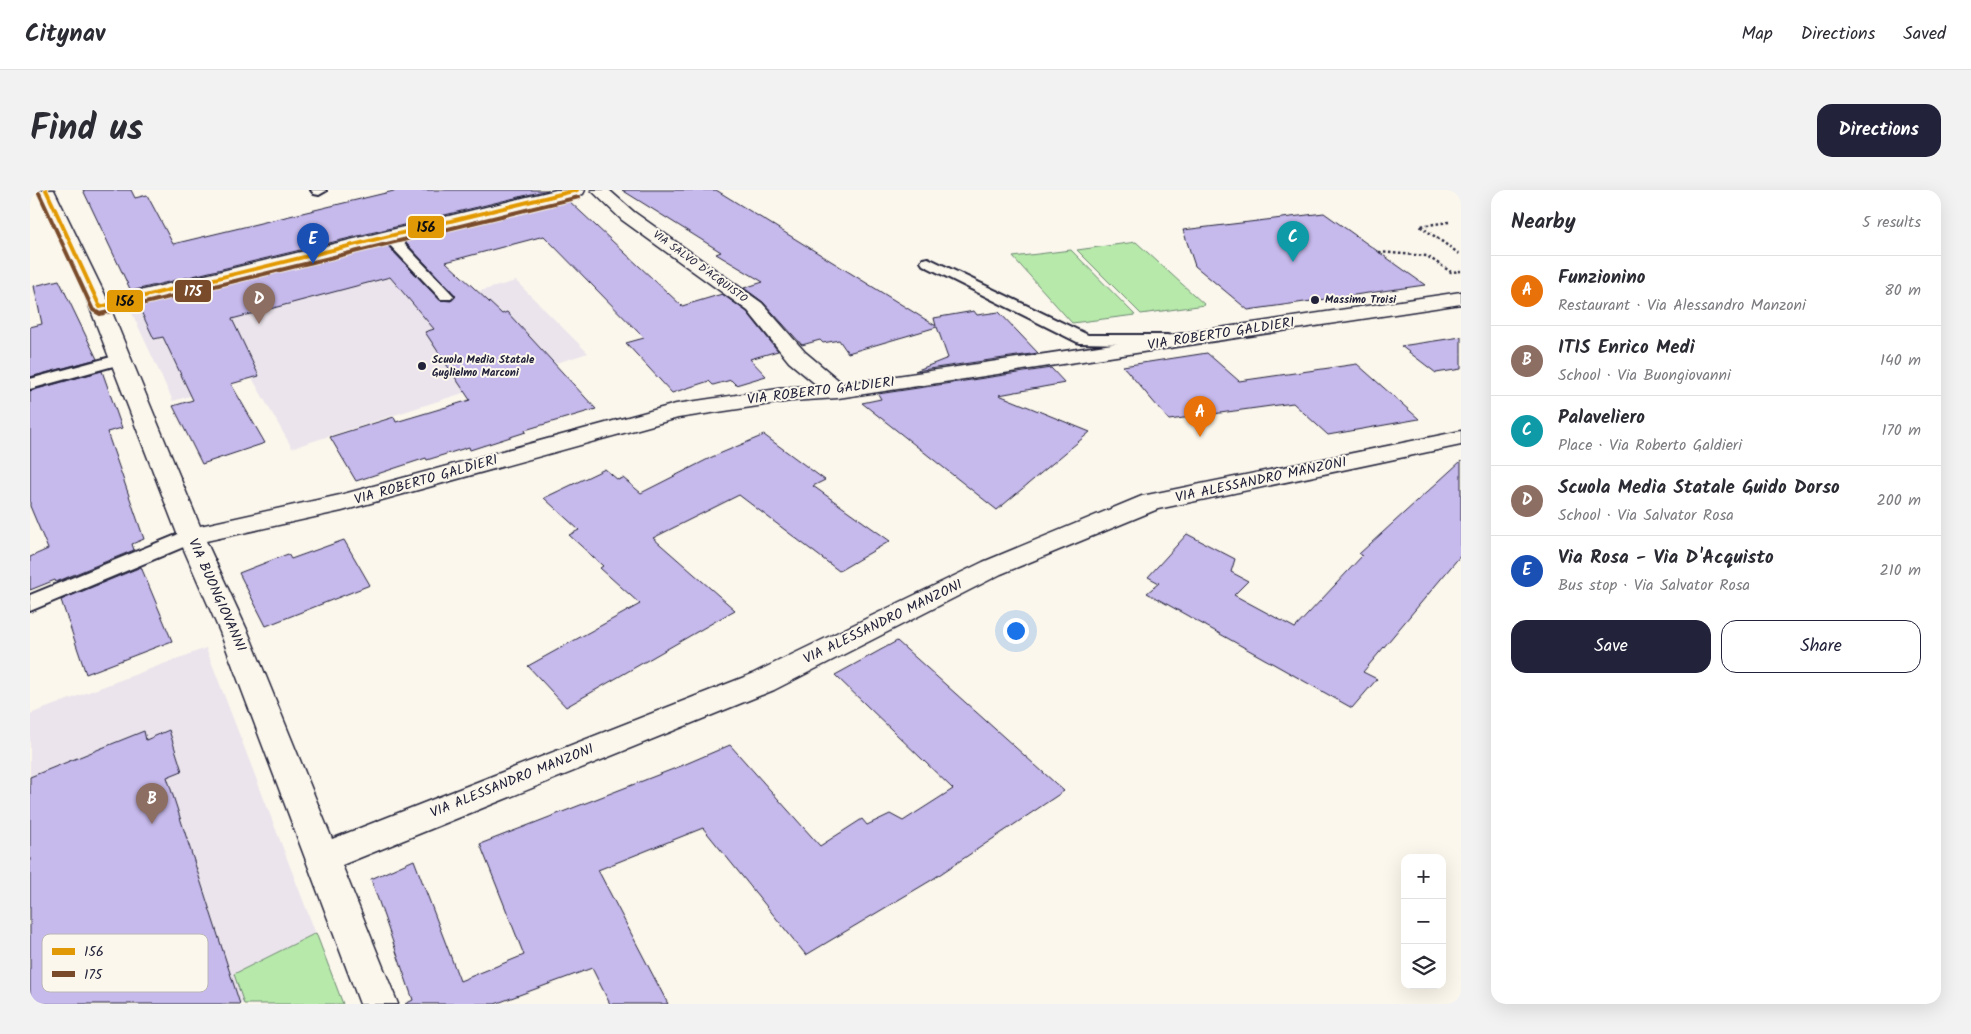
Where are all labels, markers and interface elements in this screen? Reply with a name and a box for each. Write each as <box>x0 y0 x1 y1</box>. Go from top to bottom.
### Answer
text: Citynav <box>25 15 105 54</box>
text: Map <box>1741 20 1773 49</box>
text: Directions <box>1801 20 1875 49</box>
text: Saved <box>1903 20 1946 49</box>
text: Find us <box>30 102 143 158</box>
button: Directions <box>1817 104 1941 157</box>
text: Nearby <box>1511 206 1576 239</box>
text: 5 results <box>1862 210 1921 235</box>
line badge: 156 <box>407 215 445 239</box>
text: 156 <box>417 217 436 239</box>
pin: C <box>1277 221 1309 262</box>
pin: E <box>297 223 329 264</box>
street label: VIA SALVO D'ACQUISTO <box>649 226 751 308</box>
text: Funzionino <box>1558 263 1645 293</box>
text: A <box>1522 278 1532 303</box>
text: 80 m <box>1884 278 1921 303</box>
line badge: 175 <box>174 279 212 303</box>
text: 175 <box>184 281 204 303</box>
pin: D <box>243 283 275 324</box>
line badge: 156 <box>106 289 144 313</box>
text: 156 <box>116 291 135 313</box>
place label: Massimo Troisi <box>1325 291 1397 309</box>
text: Restaurant · Via Alessandro Manzoni <box>1558 293 1806 318</box>
marker: Massimo Troisi <box>1309 294 1321 306</box>
street label: VIA ROBERTO GALDIERI <box>1146 312 1296 356</box>
text: ITIS Enrico Medi <box>1558 333 1695 363</box>
text: B <box>1522 348 1532 373</box>
text: 140 m <box>1880 348 1921 373</box>
place label: Scuola Media Statale Guglielmo Marconi <box>432 351 535 382</box>
marker: Scuola Media Statale Guglielmo Marconi <box>416 360 428 372</box>
text: School · Via Buongiovanni <box>1558 363 1731 388</box>
street label: VIA ROBERTO GALDIERI <box>746 371 896 411</box>
pin: A <box>1184 396 1216 437</box>
text: Palaveliero <box>1558 403 1645 433</box>
text: C <box>1522 418 1532 443</box>
text: 170 m <box>1881 418 1921 443</box>
text: Place · Via Roberto Galdieri <box>1558 433 1742 458</box>
street label: VIA ROBERTO GALDIERI <box>352 449 500 511</box>
street label: VIA ALESSANDRO MANZONI <box>1173 451 1349 509</box>
text: Scuola Media Statale Guido Dorso <box>1558 473 1840 503</box>
text: D <box>1522 488 1532 513</box>
text: 200 m <box>1877 488 1921 513</box>
text: School · Via Salvator Rosa <box>1558 503 1734 528</box>
street label: VIA BUONGIOVANNI <box>182 535 252 655</box>
text: Via Rosa - Via D'Acquisto <box>1558 543 1774 573</box>
text: E <box>1523 558 1531 583</box>
text: 210 m <box>1880 558 1921 583</box>
text: Bus stop · Via Salvator Rosa <box>1558 573 1750 598</box>
street label: VIA ALESSANDRO MANZONI <box>800 574 966 670</box>
your location <box>1003 618 1029 644</box>
button: Save <box>1511 620 1711 673</box>
button: Share <box>1721 620 1921 673</box>
street label: VIA ALESSANDRO MANZONI <box>427 738 597 824</box>
pin: B <box>136 783 168 824</box>
map controls <box>1401 854 1446 989</box>
button: + <box>1401 854 1446 899</box>
button: − <box>1401 899 1446 944</box>
legend <box>42 934 208 992</box>
text: 156 <box>84 941 104 963</box>
button: layers <box>1401 944 1446 989</box>
text: 175 <box>84 964 104 986</box>

